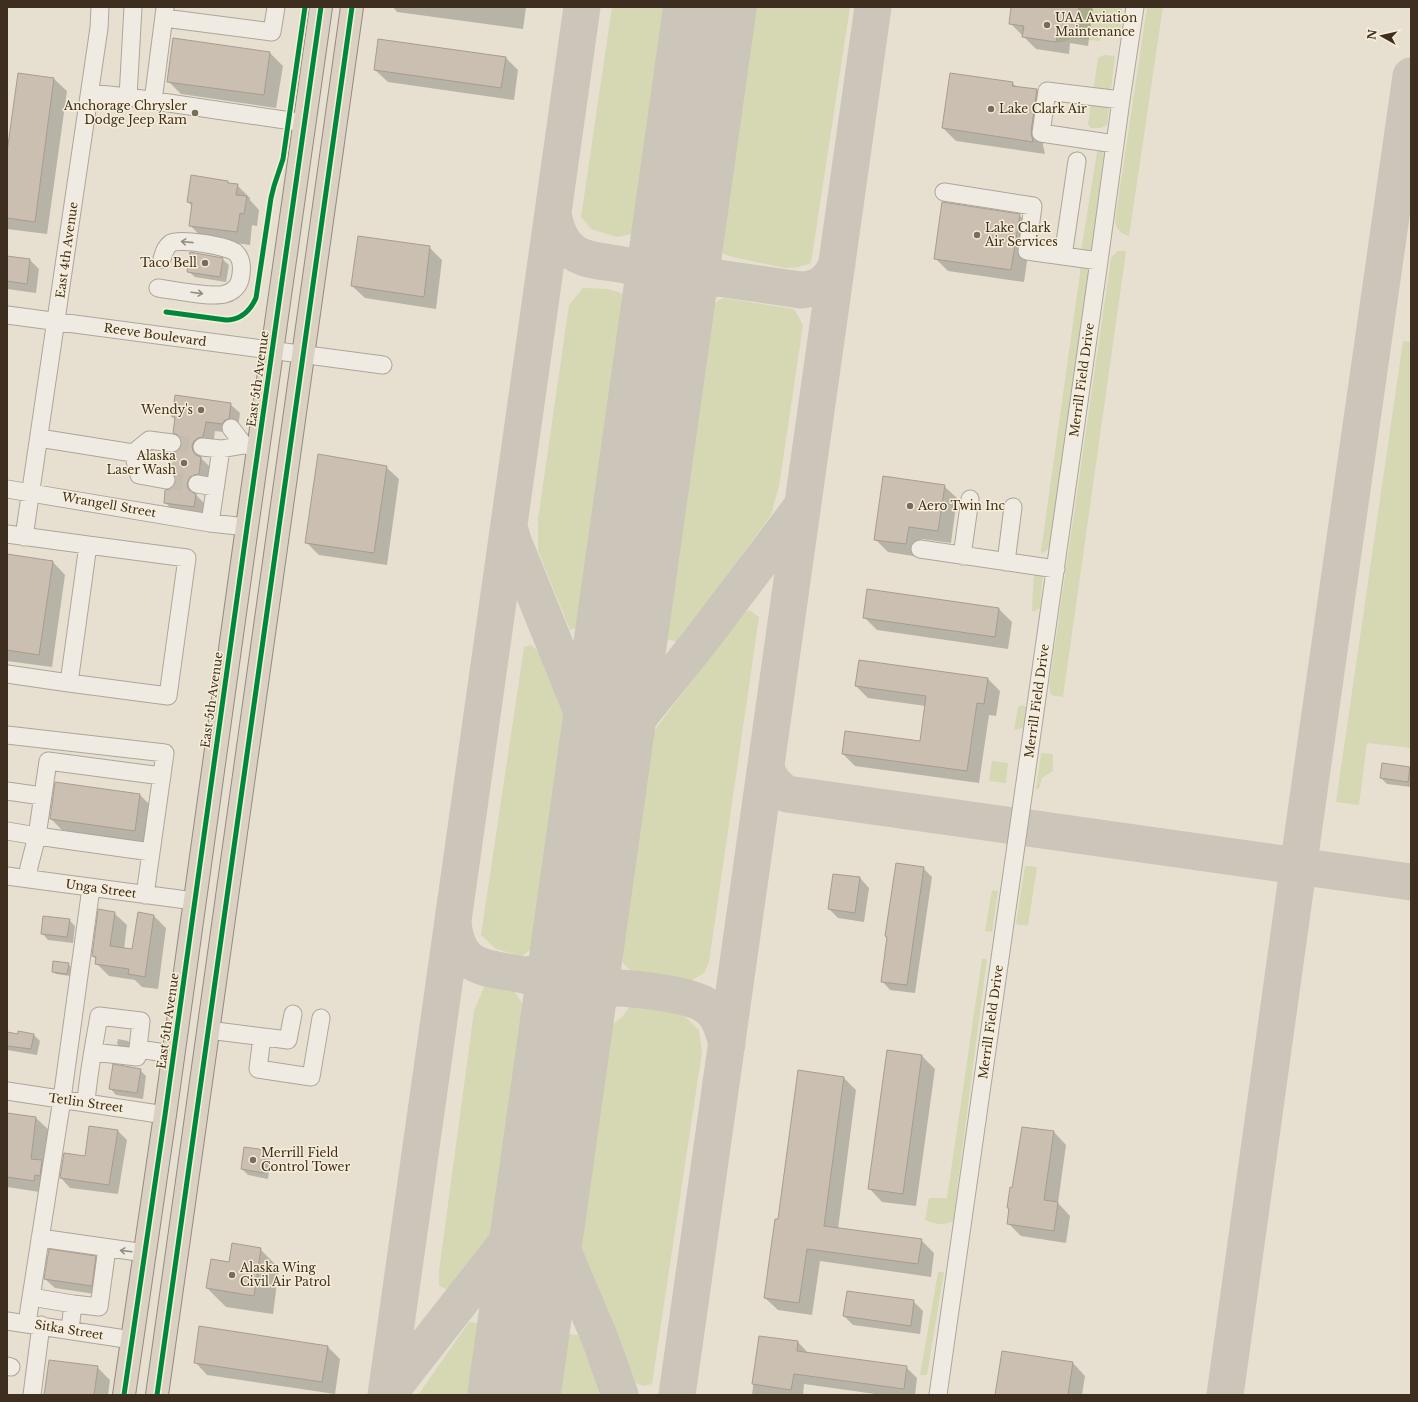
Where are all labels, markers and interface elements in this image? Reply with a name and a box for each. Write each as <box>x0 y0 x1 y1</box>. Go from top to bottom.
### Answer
place label: UAA Aviation Maintenance <box>1055 10 1137 39</box>
north arrow <box>1362 16 1402 56</box>
marker: UAA Aviation Maintenance <box>1042 20 1052 30</box>
text: N <box>1364 28 1380 41</box>
place label: Anchorage Chrysler Dodge Jeep Ram <box>63 98 187 127</box>
place label: Lake Clark Air <box>999 101 1087 116</box>
marker: Lake Clark Air <box>986 104 996 114</box>
marker: Anchorage Chrysler Dodge Jeep Ram <box>190 108 200 118</box>
street label: East 4th Avenue <box>52 201 81 299</box>
place label: Lake Clark Air Services <box>984 220 1058 249</box>
marker: Lake Clark Air Services <box>972 230 982 240</box>
one-way arrow <box>181 238 194 245</box>
place label: Taco Bell <box>140 255 197 270</box>
marker: Taco Bell <box>200 258 210 268</box>
one-way arrow <box>190 289 203 297</box>
street label: Reeve Boulevard <box>103 320 207 349</box>
street label: Merrill Field Drive <box>1066 322 1097 438</box>
street label: East 5th Avenue <box>243 330 272 428</box>
place label: Wendy's <box>140 402 193 417</box>
marker: Wendy's <box>196 405 206 415</box>
place label: Alaska Laser Wash <box>107 448 176 477</box>
marker: Alaska Laser Wash <box>179 458 189 468</box>
street label: Wrangell Street <box>60 489 158 520</box>
place label: Aero Twin Inc <box>917 498 1005 513</box>
marker: Aero Twin Inc <box>905 501 915 511</box>
street label: Merrill Field Drive <box>1021 643 1052 759</box>
street label: East 5th Avenue <box>197 651 226 749</box>
street label: Unga Street <box>65 876 138 901</box>
street label: Merrill Field Drive <box>975 964 1006 1080</box>
street label: East 5th Avenue <box>153 972 182 1070</box>
street label: Tetlin Street <box>48 1090 125 1115</box>
place label: Merrill Field Control Tower <box>261 1145 350 1174</box>
marker: Merrill Field Control Tower <box>248 1155 258 1165</box>
one-way arrow <box>120 1247 133 1255</box>
place label: Alaska Wing Civil Air Patrol <box>239 1260 331 1289</box>
marker: Alaska Wing Civil Air Patrol <box>227 1270 237 1280</box>
street label: Sitka Street <box>33 1317 105 1342</box>

